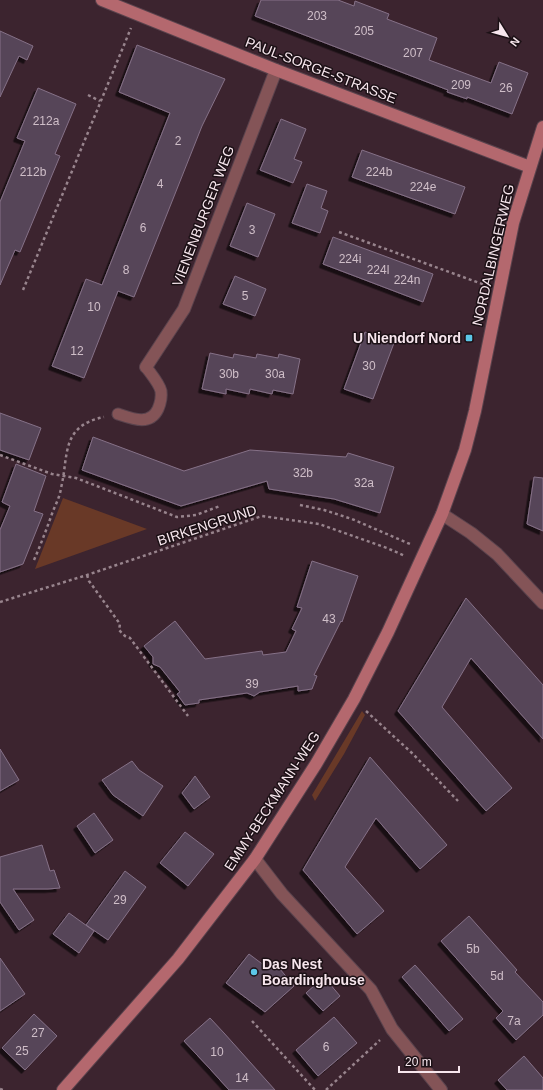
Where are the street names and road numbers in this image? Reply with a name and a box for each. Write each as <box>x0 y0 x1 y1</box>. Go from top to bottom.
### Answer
street label: PAUL-SORGE-STRASSE <box>243 34 399 106</box>
street label: VIENENBURGER WEG <box>169 143 237 289</box>
street label: NORDALBINGERWEG <box>469 182 517 328</box>
street label: BIRKENGRUND <box>155 501 259 549</box>
street label: EMMY-BECKMANN-WEG <box>221 728 323 874</box>

